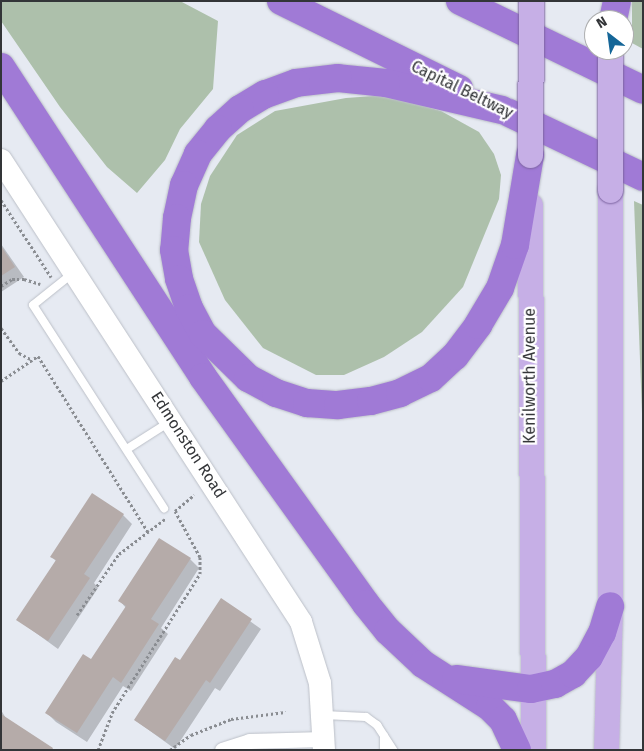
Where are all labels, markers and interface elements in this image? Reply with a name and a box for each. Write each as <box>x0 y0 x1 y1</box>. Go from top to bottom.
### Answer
north arrow <box>584 10 634 60</box>
text: N <box>593 13 610 32</box>
street label: Capital Beltway <box>408 57 516 123</box>
street label: Kenilworth Avenue <box>520 308 540 444</box>
street label: Edmonston Road <box>146 388 230 502</box>

